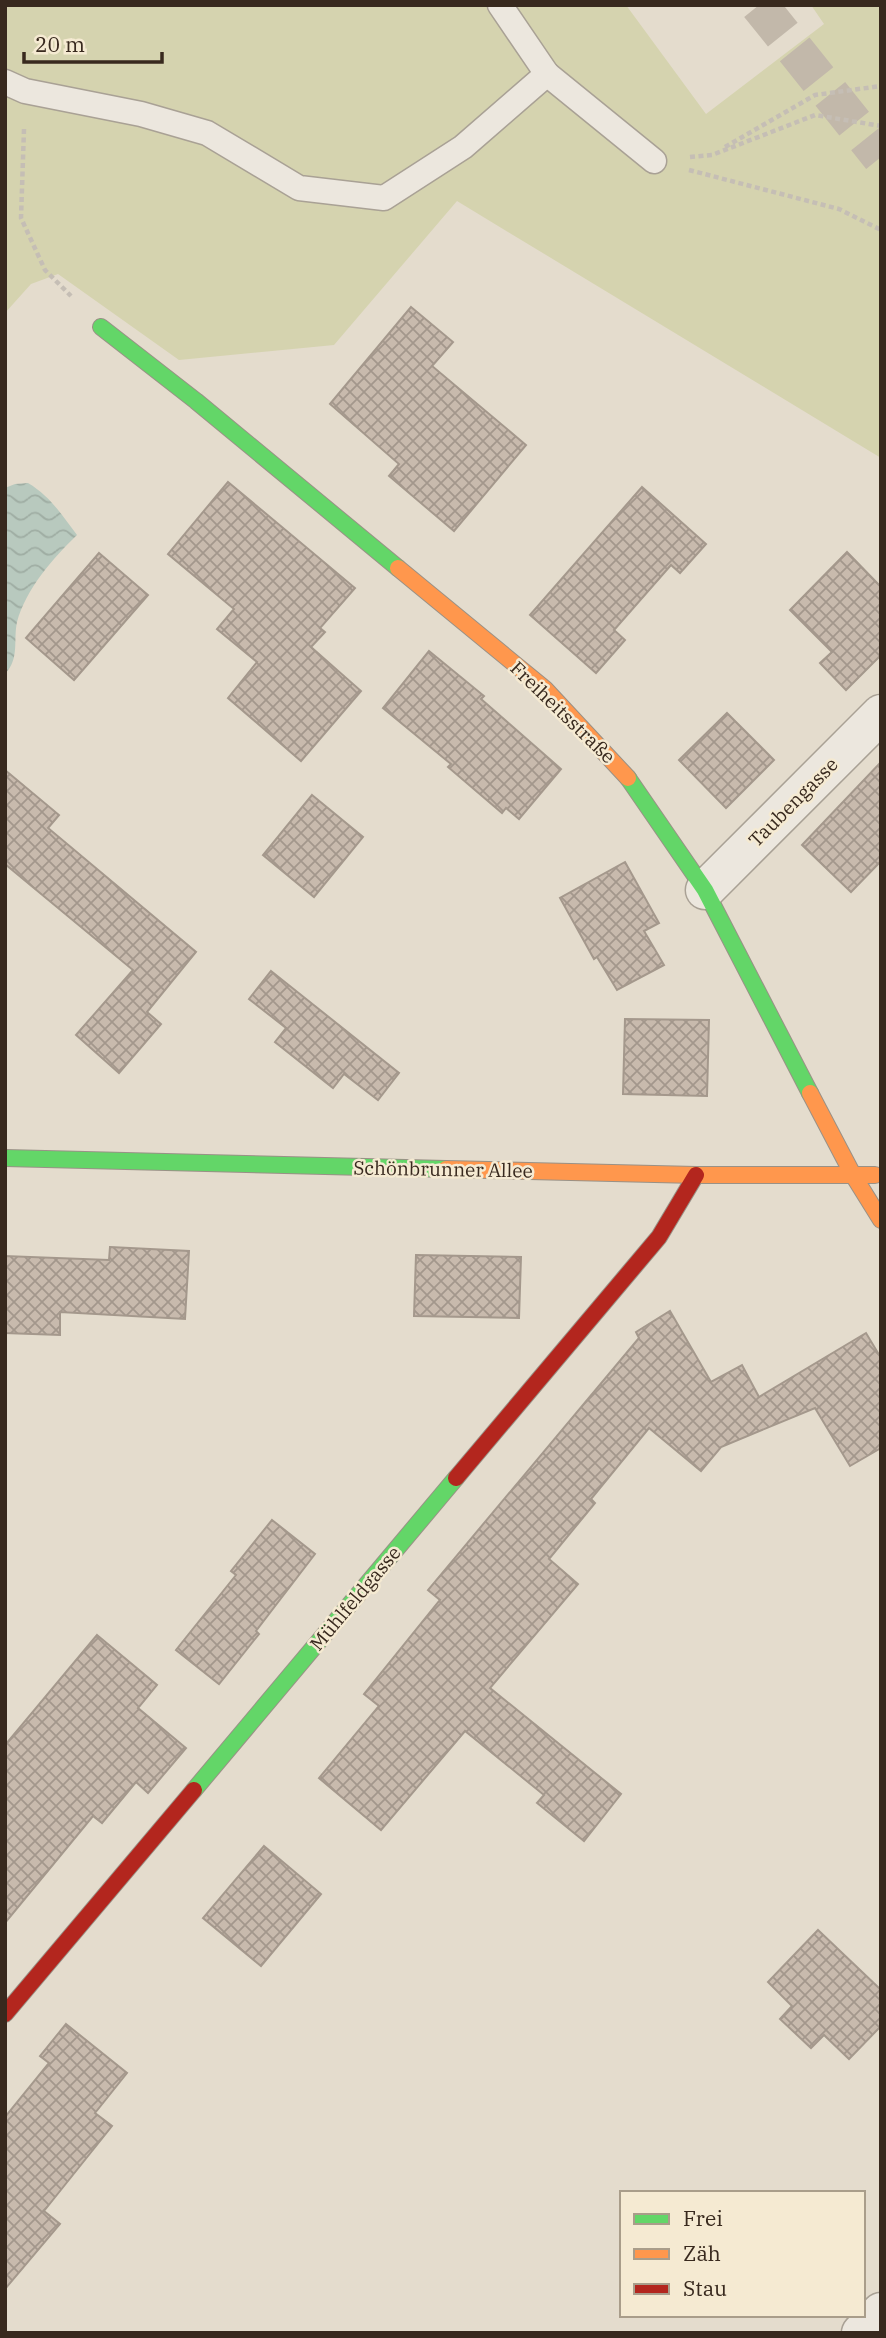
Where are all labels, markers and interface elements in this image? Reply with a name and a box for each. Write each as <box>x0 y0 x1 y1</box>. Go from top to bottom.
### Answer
scale bar <box>24 21 163 65</box>
text: 20 m <box>35 30 85 58</box>
street label: Freiheitsstraße <box>505 656 621 768</box>
street label: Taubengasse <box>743 752 843 852</box>
street label: Schönbrunner Allee <box>353 1155 533 1183</box>
street label: Mühlfeldgasse <box>304 1541 406 1655</box>
legend <box>620 2191 865 2317</box>
text: Frei <box>683 2204 723 2232</box>
text: Zäh <box>683 2239 721 2267</box>
text: Stau <box>683 2274 727 2302</box>

